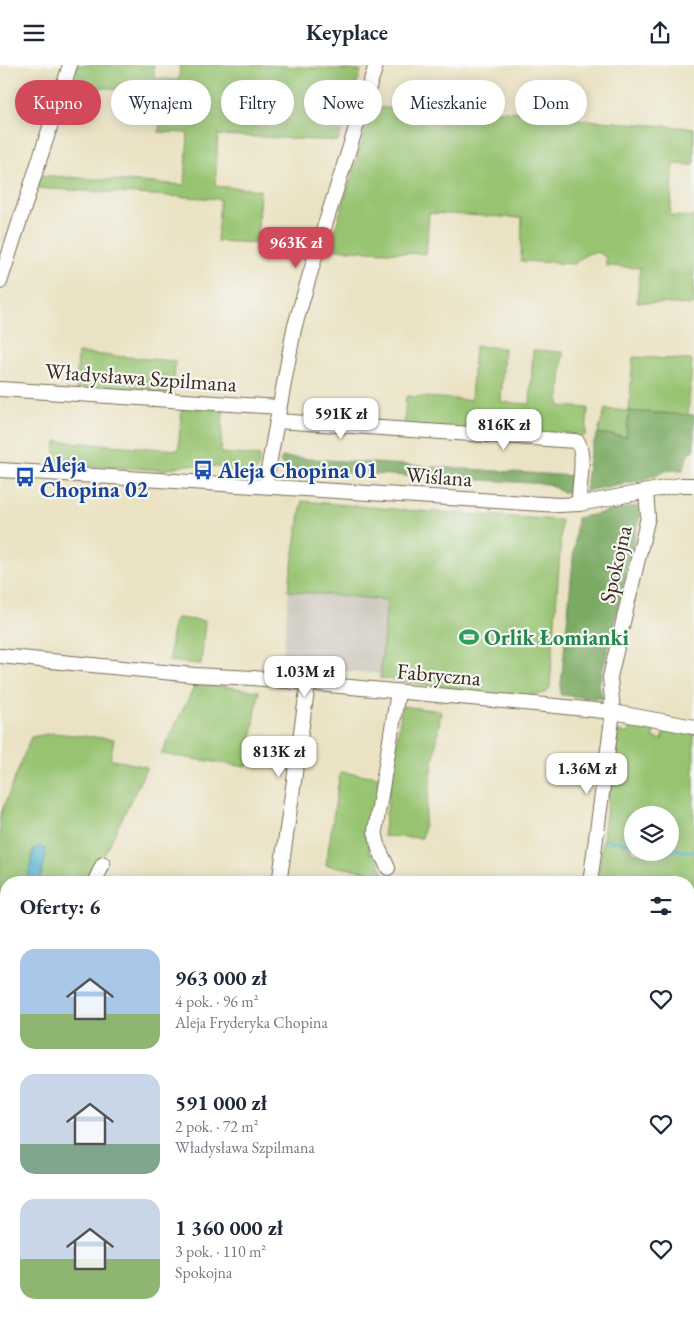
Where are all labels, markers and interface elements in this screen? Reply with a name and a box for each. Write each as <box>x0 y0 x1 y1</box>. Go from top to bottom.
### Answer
text: Keyplace <box>306 18 388 47</box>
icon: menu <box>20 19 48 47</box>
icon: share <box>646 19 674 47</box>
chip: Kupno <box>15 80 101 125</box>
chip: Wynajem <box>111 80 211 125</box>
chip: Filtry <box>221 80 294 125</box>
chip: Nowe <box>304 80 382 125</box>
chip: Mieszkanie <box>392 80 505 125</box>
chip: Dom <box>515 80 587 125</box>
pin: 963K zł <box>250 227 342 269</box>
text: 963K zł <box>269 232 323 253</box>
street label: Władysława Szpilmana <box>44 356 238 399</box>
pin: 591K zł <box>295 397 387 440</box>
text: 591K zł <box>314 403 368 424</box>
pin: 816K zł <box>458 409 550 451</box>
text: 816K zł <box>477 414 531 435</box>
place label: Aleja Chopina 02 <box>39 450 149 504</box>
place label: Aleja Chopina 01 <box>217 456 378 485</box>
bus stop icon: Aleja Chopina 01 <box>192 459 214 481</box>
street label: Wiślana <box>405 460 473 493</box>
bus stop icon: Aleja Chopina 02 <box>14 466 36 488</box>
street label: Spokojna <box>592 522 639 606</box>
place label: Orlik Łomianki <box>484 623 629 652</box>
sports icon: Orlik Łomianki <box>458 626 480 648</box>
pin: 1.03M zł <box>253 655 357 698</box>
street label: Fabryczna <box>396 656 482 693</box>
text: 1.03M zł <box>275 661 335 682</box>
pin: 813K zł <box>233 735 325 778</box>
text: 813K zł <box>252 741 306 762</box>
pin: 1.36M zł <box>535 753 639 795</box>
text: 1.36M zł <box>557 758 617 779</box>
map controls <box>624 806 679 861</box>
button: layers <box>624 806 679 861</box>
icon: filters <box>647 892 675 920</box>
text: Oferty: 6 <box>20 893 100 920</box>
text: 963 000 zł <box>175 964 267 991</box>
icon: home <box>60 969 120 1029</box>
icon: heart <box>647 985 675 1013</box>
text: 4 pok. · 96 m² <box>175 991 258 1012</box>
text: Aleja Fryderyka Chopina <box>175 1012 328 1033</box>
text: 591 000 zł <box>175 1089 267 1116</box>
icon: home <box>60 1094 120 1154</box>
icon: heart <box>647 1110 675 1138</box>
text: 2 pok. · 72 m² <box>175 1116 258 1137</box>
text: Władysława Szpilmana <box>175 1137 315 1158</box>
text: 1 360 000 zł <box>175 1214 283 1241</box>
icon: home <box>60 1219 120 1279</box>
icon: heart <box>647 1235 675 1263</box>
text: 3 pok. · 110 m² <box>175 1241 266 1262</box>
text: Spokojna <box>175 1262 232 1283</box>

